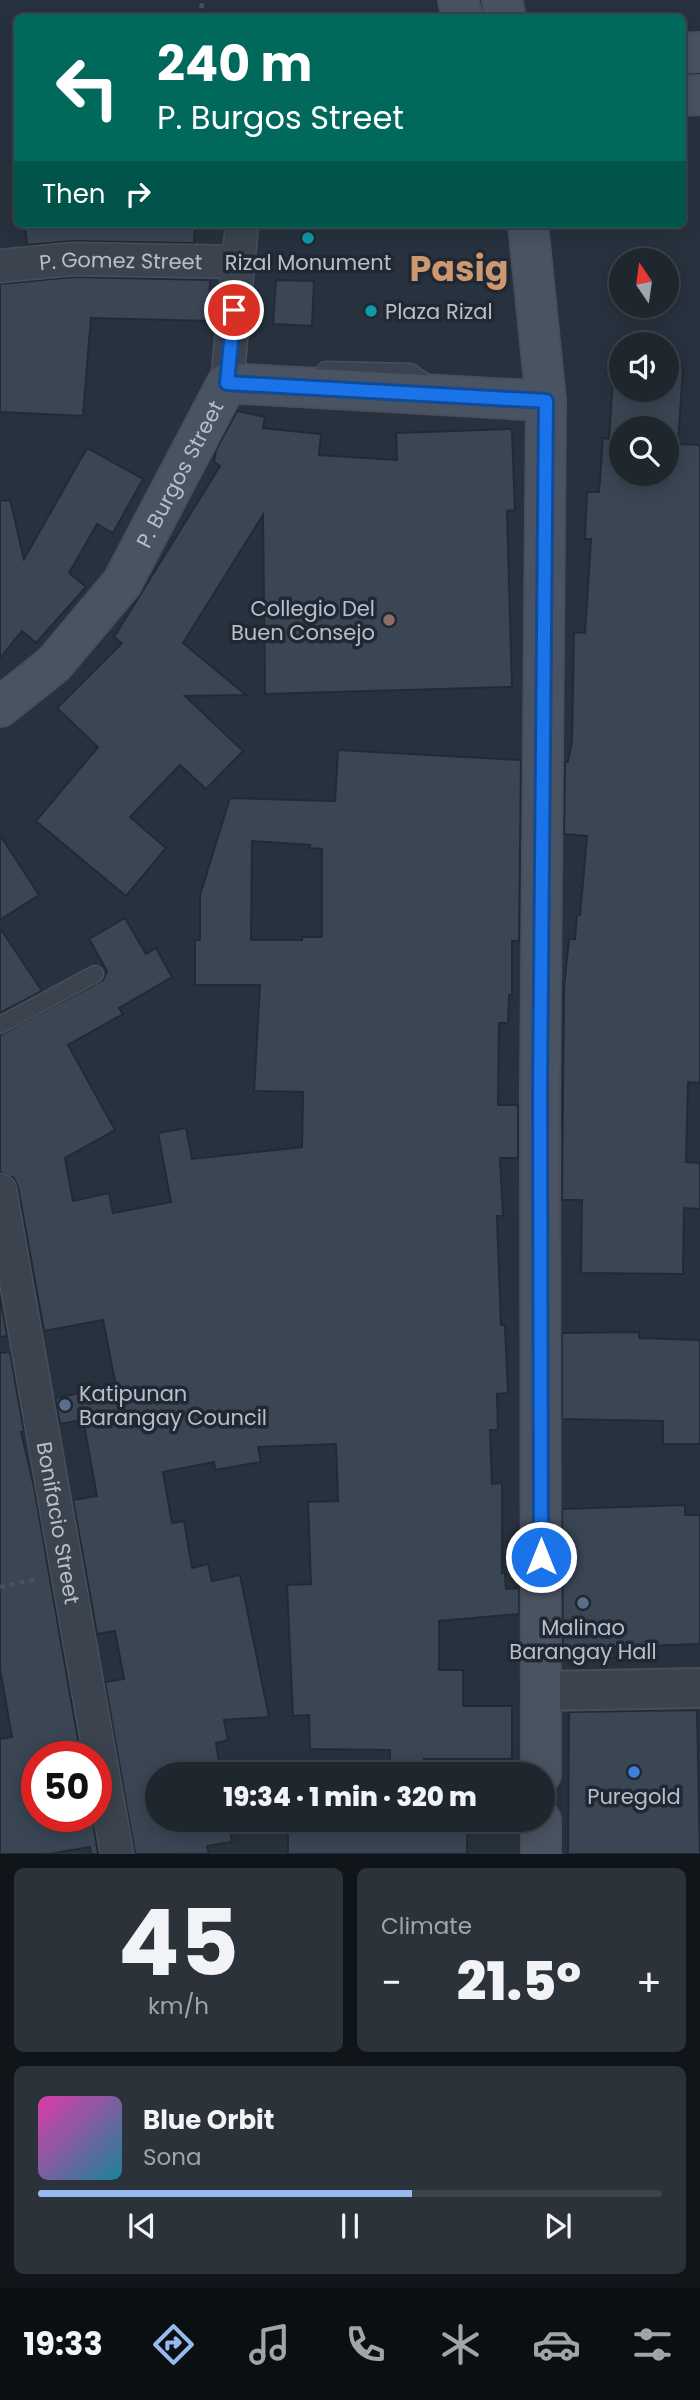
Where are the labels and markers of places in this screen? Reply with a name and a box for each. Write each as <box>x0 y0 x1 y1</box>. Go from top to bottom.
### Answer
marker: Rizal Monument <box>300 230 316 246</box>
place label: Rizal Monument <box>225 248 391 277</box>
pin <box>204 280 264 340</box>
place label: Plaza Rizal <box>385 297 493 326</box>
marker: Plaza Rizal <box>363 303 379 319</box>
place label: Collegio Del Buen Consejo <box>231 594 375 647</box>
marker: Collegio Del Buen Consejo <box>381 612 397 628</box>
place label: Katipunan Barangay Council <box>79 1379 267 1432</box>
marker: Katipunan Barangay Council <box>57 1397 73 1413</box>
marker: Malinao Barangay Hall <box>575 1595 591 1611</box>
place label: Malinao Barangay Hall <box>509 1613 657 1666</box>
marker: Puregold <box>626 1764 642 1780</box>
place label: Puregold <box>587 1782 681 1811</box>

